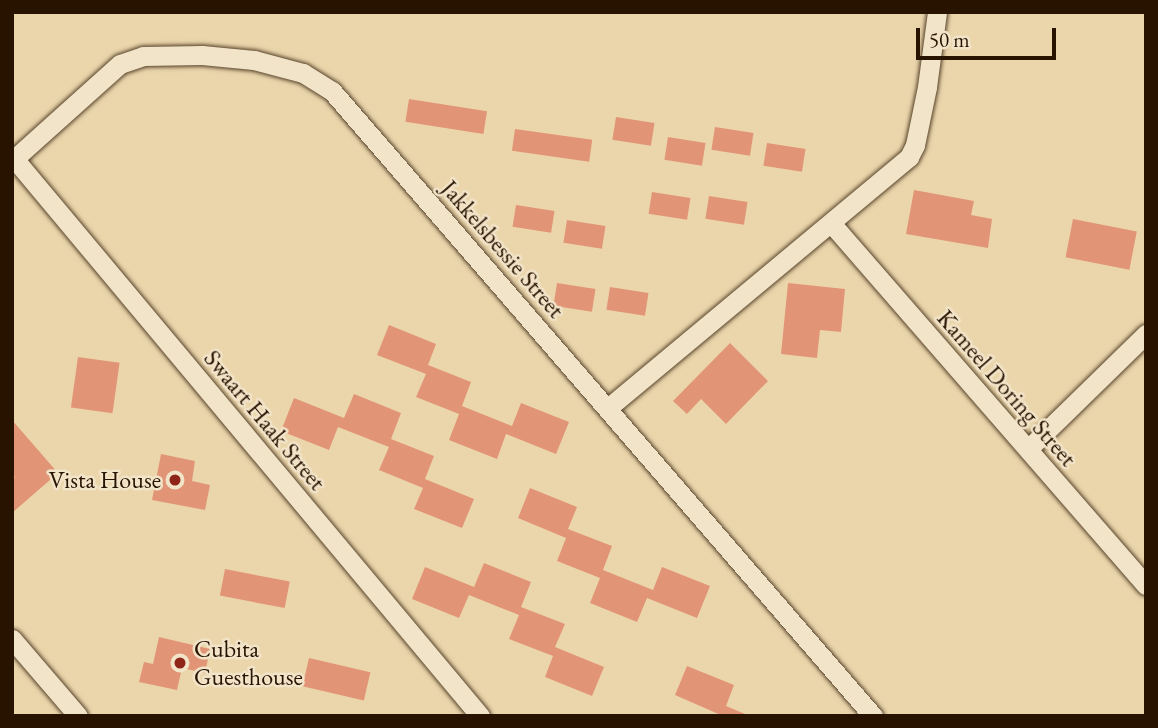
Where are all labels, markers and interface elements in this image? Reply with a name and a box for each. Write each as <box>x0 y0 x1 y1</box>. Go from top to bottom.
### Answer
scale bar <box>920 14 1060 58</box>
text: 50 m <box>929 26 970 53</box>
street label: Jakkelsbessie Street <box>435 174 571 324</box>
street label: Kameel Doring Street <box>931 304 1083 472</box>
street label: Swaart Haak Street <box>198 344 332 496</box>
place label: Vista House <box>49 466 161 494</box>
marker: Vista House <box>167 472 183 488</box>
place label: Cubita Guesthouse <box>194 635 303 691</box>
marker: Cubita Guesthouse <box>172 655 188 671</box>

